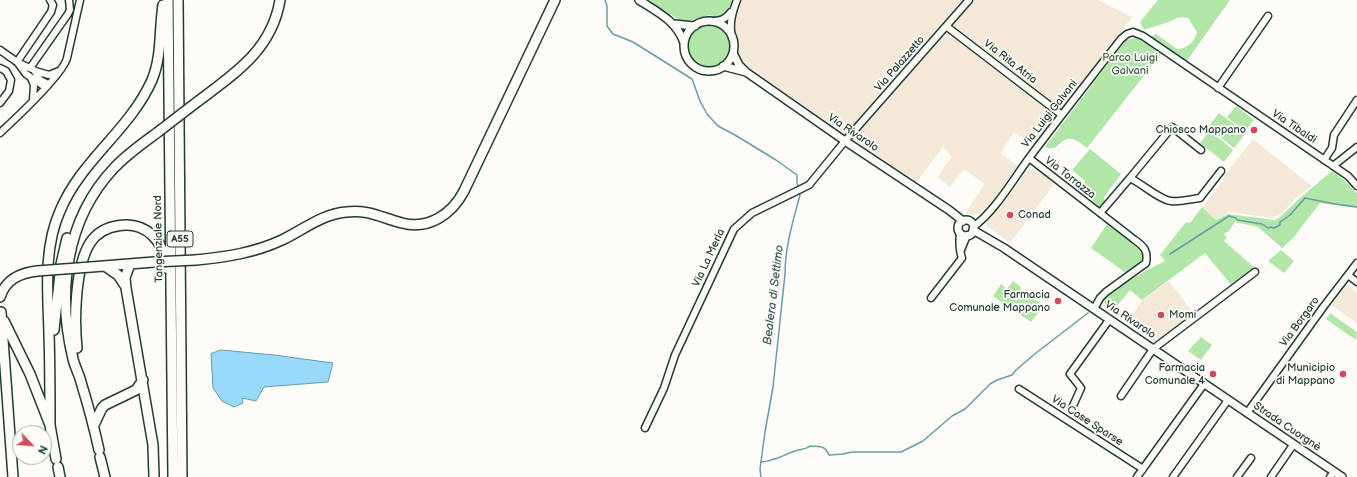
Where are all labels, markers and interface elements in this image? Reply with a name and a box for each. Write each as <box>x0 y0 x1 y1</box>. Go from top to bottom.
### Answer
street label: Via Palazzetto <box>872 33 928 95</box>
street label: Via Rita Atria <box>981 37 1039 87</box>
park label: Parco Luigi Galvani <box>1102 51 1158 77</box>
street label: Via Luigi Galvani <box>1019 77 1081 151</box>
street label: Via Tibaldi <box>1269 107 1319 147</box>
street label: Via Rivarolo <box>825 111 881 155</box>
place label: Chiosco Mappano <box>1156 123 1246 137</box>
marker: Chiosco Mappano <box>1249 125 1259 135</box>
street label: Via Torrazza <box>1042 154 1098 202</box>
street label: Tangenziale Nord <box>152 195 166 283</box>
place label: Conad <box>1018 208 1051 222</box>
marker: Conad <box>1005 210 1015 220</box>
street label: Via La Merla <box>690 227 728 289</box>
road number: A55 <box>167 231 193 247</box>
water label: Bealera di Settimo <box>761 244 787 346</box>
place label: Farmacia Comunale Mappano <box>949 288 1050 314</box>
street label: Via Borgaro <box>1277 294 1323 350</box>
marker: Farmacia Comunale Mappano <box>1053 296 1063 306</box>
street label: Via Rivarolo <box>1102 298 1158 342</box>
place label: Momi <box>1169 308 1196 322</box>
marker: Momi <box>1156 310 1166 320</box>
place label: Farmacia Comunale 4 <box>1145 361 1205 387</box>
place label: Municipio di Mappano <box>1276 361 1335 387</box>
marker: Farmacia Comunale 4 <box>1208 369 1218 379</box>
marker: Municipio di Mappano <box>1338 369 1348 379</box>
street label: Via Case Sparse <box>1049 393 1125 449</box>
street label: Strada Cuorgnè <box>1251 400 1323 454</box>
north arrow <box>12 425 52 465</box>
text: N <box>35 443 50 456</box>

